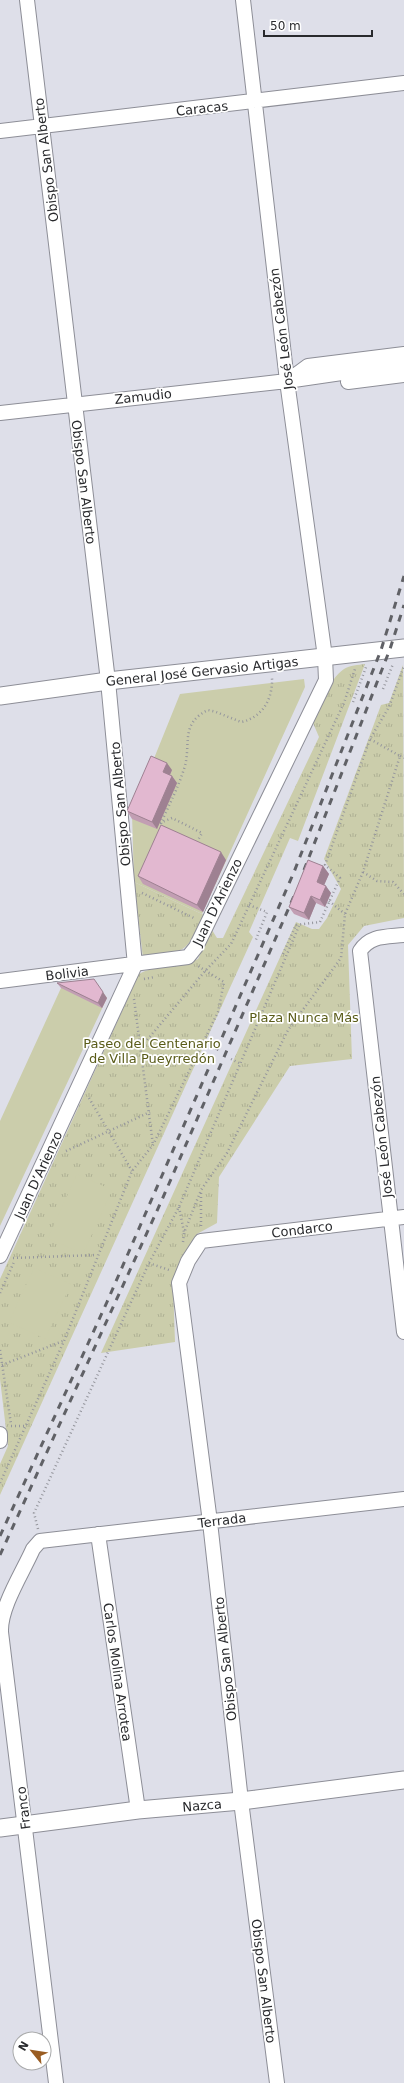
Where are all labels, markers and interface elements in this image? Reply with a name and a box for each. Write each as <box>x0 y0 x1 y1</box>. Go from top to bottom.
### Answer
scale bar <box>264 12 372 38</box>
text: 50 m <box>270 19 301 33</box>
street label: Obispo San Alberto <box>31 97 62 223</box>
street label: Caracas <box>175 98 229 119</box>
street label: José León Cabezón <box>267 267 297 392</box>
street label: Zamudio <box>114 386 173 407</box>
street label: Obispo San Alberto <box>68 419 99 545</box>
street label: General José Gervasio Artigas <box>105 654 299 689</box>
street label: Obispo San Alberto <box>108 741 133 867</box>
street label: Juan D’Arienzo <box>189 856 245 949</box>
street label: Bolivia <box>45 963 90 984</box>
park label: Plaza Nunca Más <box>249 1010 359 1025</box>
park label: Paseo del Centenario de Villa Pueyrredón <box>83 1036 221 1066</box>
street label: José León Cabezón <box>368 1075 395 1200</box>
street label: Juan D’Arienzo <box>11 1129 65 1223</box>
street label: Condarco <box>271 1218 334 1241</box>
street label: Terrada <box>196 1510 247 1531</box>
street label: Obispo San Alberto <box>212 1596 239 1722</box>
street label: Carlos Molina Arrotea <box>100 1602 135 1742</box>
street label: Franco <box>13 1786 34 1830</box>
street label: Nazca <box>182 1796 222 1815</box>
street label: Obispo San Alberto <box>248 1918 279 2044</box>
north arrow <box>12 2031 52 2071</box>
text: N <box>16 2039 32 2053</box>

